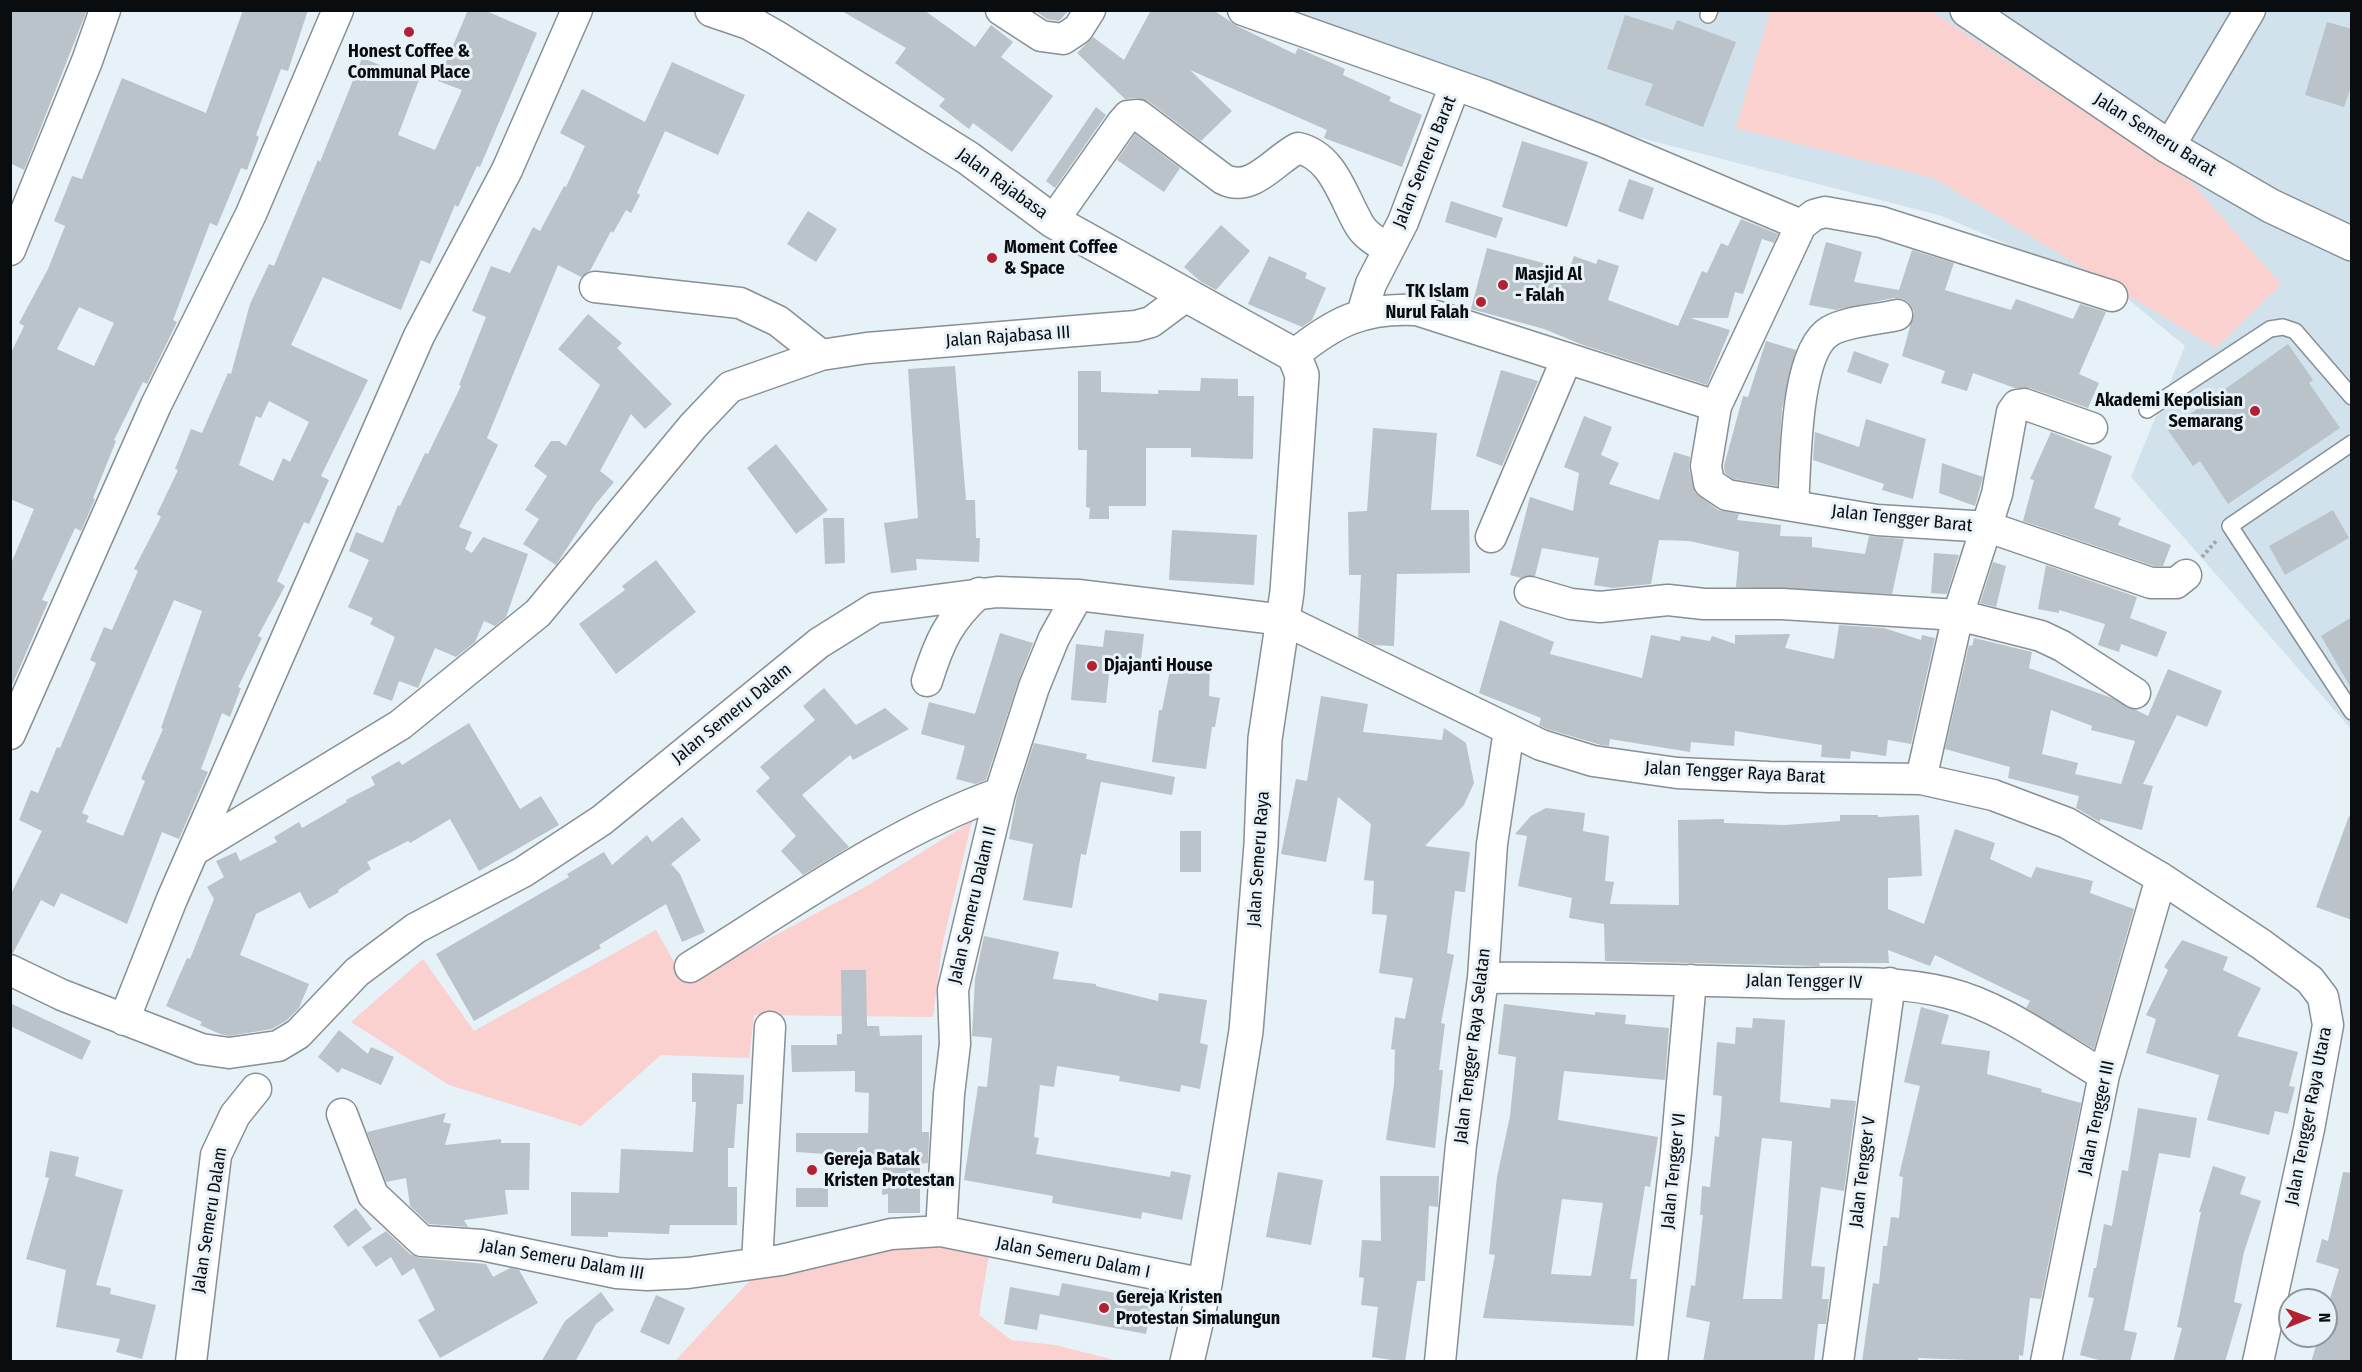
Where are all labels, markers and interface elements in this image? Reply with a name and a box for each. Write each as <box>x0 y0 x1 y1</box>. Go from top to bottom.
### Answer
marker: Honest Coffee & Communal Place <box>402 25 416 39</box>
place label: Honest Coffee & Communal Place <box>348 41 470 84</box>
street label: Jalan Semeru Barat <box>2090 89 2220 181</box>
street label: Jalan Semeru Barat <box>1389 93 1461 231</box>
street label: Jalan Rajabasa <box>952 144 1052 224</box>
place label: Moment Coffee & Space <box>1004 237 1118 280</box>
marker: Moment Coffee & Space <box>985 251 999 265</box>
place label: Masjid Al - Falah <box>1515 264 1582 306</box>
marker: Masjid Al - Falah <box>1496 278 1510 292</box>
place label: TK Islam Nurul Falah <box>1385 281 1469 324</box>
marker: TK Islam Nurul Falah <box>1474 295 1488 309</box>
street label: Jalan Rajabasa III <box>945 322 1071 352</box>
place label: Akademi Kepolisian Semarang <box>2095 390 2243 432</box>
marker: Akademi Kepolisian Semarang <box>2248 404 2262 418</box>
street label: Jalan Tengger Barat <box>1830 501 1974 537</box>
place label: Djajanti House <box>1104 655 1213 677</box>
street label: Jalan Semeru Dalam <box>668 659 796 769</box>
marker: Djajanti House <box>1085 659 1099 673</box>
street label: Jalan Tengger Raya Barat <box>1644 757 1826 789</box>
street label: Jalan Semeru Raya <box>1243 790 1275 928</box>
street label: Jalan Semeru Dalam II <box>944 824 1002 986</box>
street label: Jalan Tengger Raya Selatan <box>1450 947 1496 1145</box>
street label: Jalan Tengger IV <box>1746 970 1862 994</box>
street label: Jalan Tengger Raya Utara <box>2281 1025 2337 1207</box>
street label: Jalan Tengger III <box>2074 1059 2120 1177</box>
street label: Jalan Tengger VI <box>1657 1112 1691 1230</box>
street label: Jalan Tengger V <box>1845 1115 1881 1229</box>
street label: Jalan Semeru Dalam <box>188 1145 232 1295</box>
place label: Gereja Batak Kristen Protestan <box>824 1149 955 1192</box>
marker: Gereja Batak Kristen Protestan <box>805 1163 819 1177</box>
street label: Jalan Semeru Dalam I <box>994 1232 1152 1284</box>
street label: Jalan Semeru Dalam III <box>478 1235 646 1285</box>
place label: Gereja Kristen Protestan Simalungun <box>1116 1287 1280 1330</box>
north arrow <box>2278 1288 2338 1348</box>
marker: Gereja Kristen Protestan Simalungun <box>1097 1301 1111 1315</box>
text: N <box>2315 1313 2334 1323</box>

